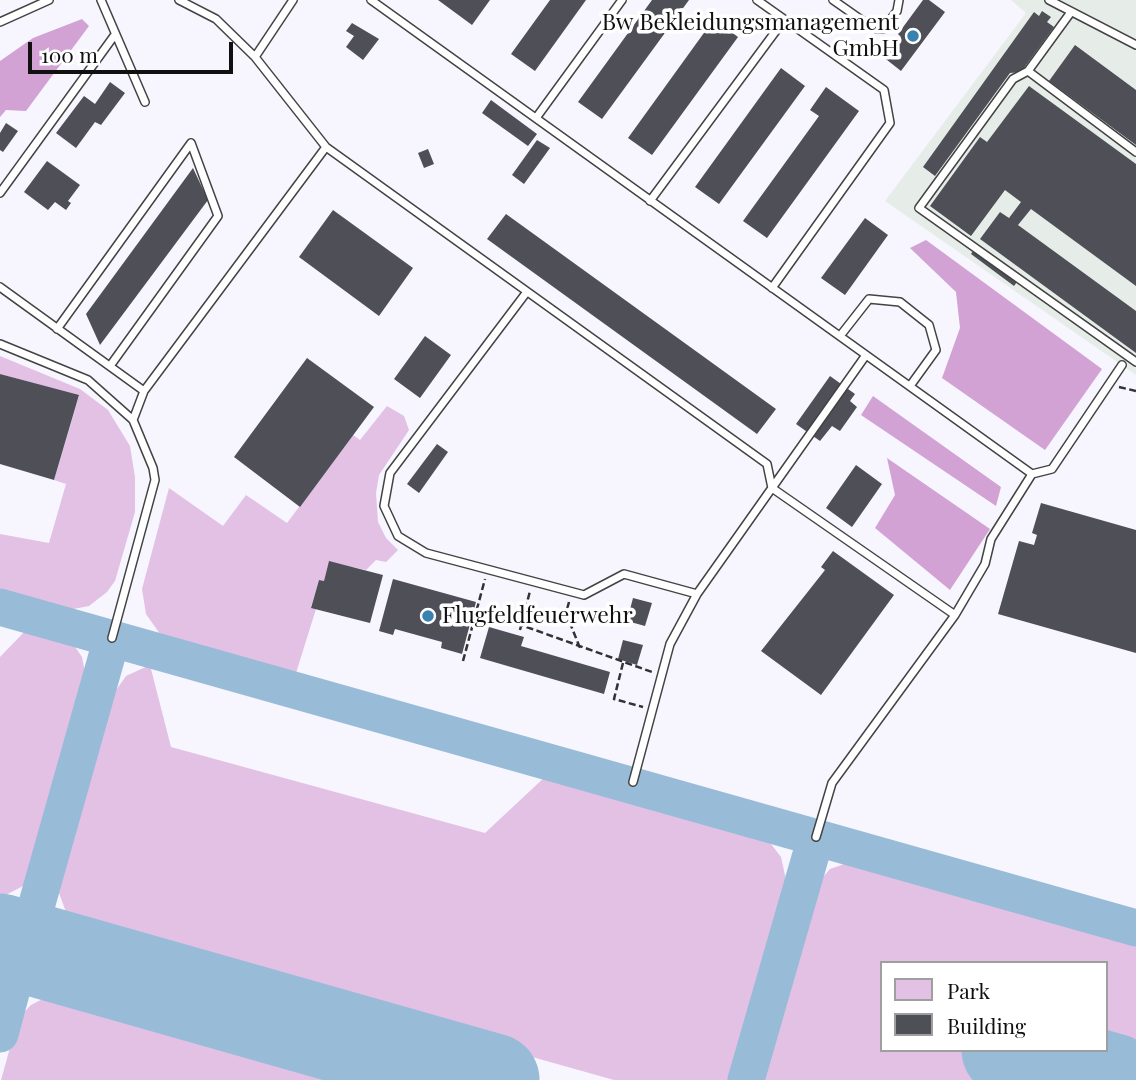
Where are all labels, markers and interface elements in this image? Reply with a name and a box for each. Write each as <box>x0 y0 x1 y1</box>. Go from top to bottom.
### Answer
place label: Bw Bekleidungsmanagement GmbH <box>602 9 899 63</box>
scale bar <box>32 28 236 72</box>
marker: Bw Bekleidungsmanagement GmbH <box>905 28 921 44</box>
text: 100 m <box>41 40 98 68</box>
place label: Flugfeldfeuerwehr <box>442 602 633 630</box>
marker: Flugfeldfeuerwehr <box>420 608 436 624</box>
legend <box>880 961 1108 1052</box>
text: Park <box>947 976 990 1004</box>
text: Building <box>947 1011 1026 1039</box>

